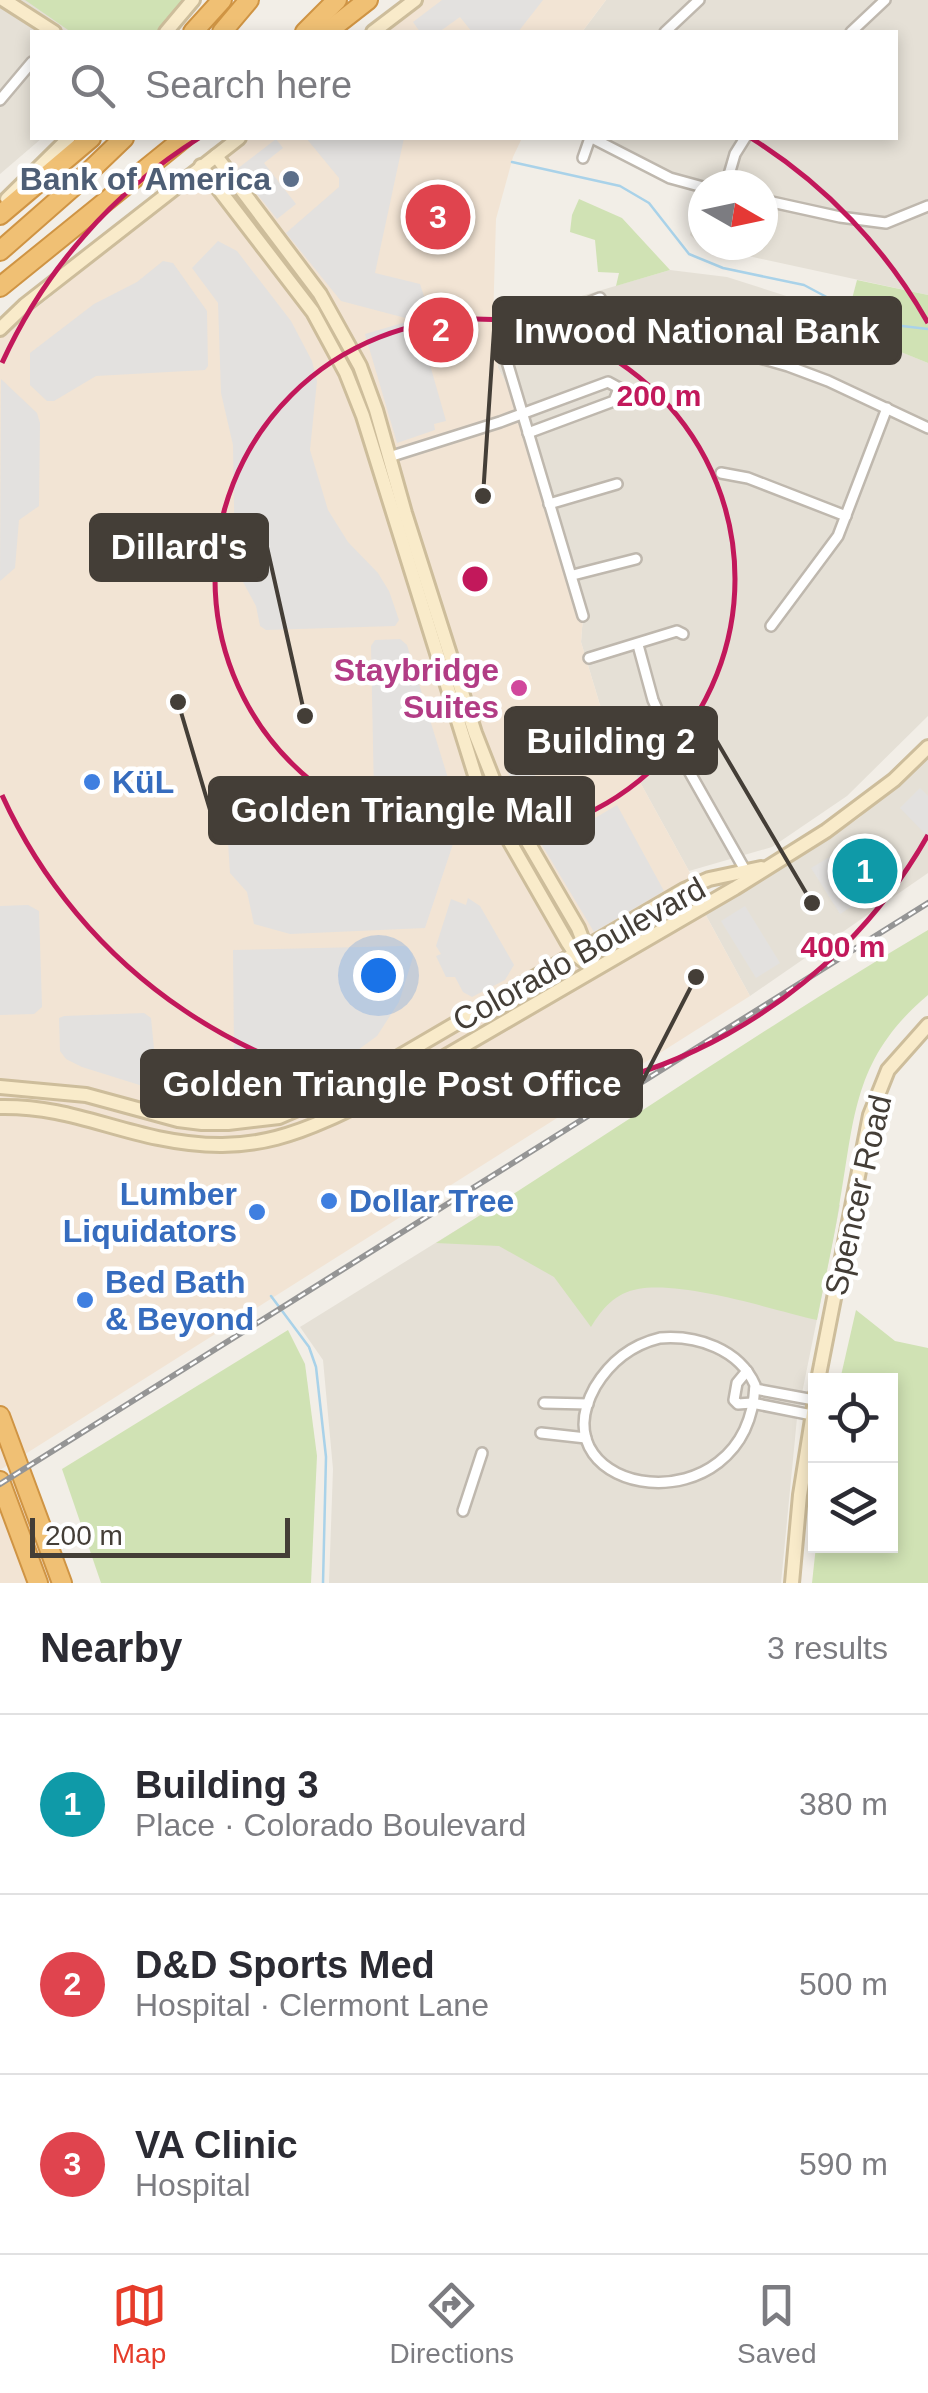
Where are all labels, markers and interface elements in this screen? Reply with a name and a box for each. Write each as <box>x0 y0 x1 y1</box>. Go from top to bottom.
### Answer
search box <box>30 30 898 140</box>
icon: search <box>65 58 120 113</box>
text: Search here <box>145 64 352 106</box>
place label: Bank of America <box>20 161 271 197</box>
marker: Bank of America <box>280 168 302 190</box>
north arrow <box>688 170 778 260</box>
pin: 3 <box>406 180 470 254</box>
pin: 2 <box>408 292 474 368</box>
callout: Inwood National Bank <box>494 298 900 363</box>
text: Inwood National Bank <box>514 311 880 350</box>
text: 200 m <box>616 379 702 412</box>
callout: Dillard's <box>91 515 267 580</box>
text: Dillard's <box>111 527 247 566</box>
centre of rings <box>457 561 493 597</box>
place label: Staybridge Suites <box>334 652 499 725</box>
marker: Staybridge Suites <box>508 677 530 699</box>
callout: Building 2 <box>506 708 716 773</box>
text: Building 2 <box>526 721 696 760</box>
place label: KüL <box>112 764 174 800</box>
marker: KüL <box>81 771 103 793</box>
callout: Golden Triangle Mall <box>210 778 593 843</box>
text: Golden Triangle Mall <box>231 790 573 829</box>
pin: 1 <box>832 834 898 908</box>
street label: Colorado Boulevard <box>447 870 711 1038</box>
text: 400 m <box>800 930 886 963</box>
your location <box>353 950 404 1001</box>
callout: Golden Triangle Post Office <box>142 1051 641 1116</box>
text: Golden Triangle Post Office <box>163 1064 621 1103</box>
street label: Spencer Road <box>817 1091 899 1299</box>
place label: Lumber Liquidators <box>63 1176 237 1249</box>
place label: Dollar Tree <box>349 1183 514 1219</box>
marker: Dollar Tree <box>318 1190 340 1212</box>
marker: Lumber Liquidators <box>246 1201 268 1223</box>
place label: Bed Bath & Beyond <box>105 1264 254 1337</box>
marker: Bed Bath & Beyond <box>74 1289 96 1311</box>
map controls <box>808 1373 898 1553</box>
button: locate <box>808 1373 898 1463</box>
button: layers <box>808 1463 898 1553</box>
scale bar <box>30 1513 290 1558</box>
text: 200 m <box>45 1520 123 1551</box>
text: Nearby <box>40 1624 182 1671</box>
text: 3 results <box>767 1630 888 1666</box>
text: Building 3 <box>135 1764 319 1806</box>
text: 1 <box>64 1786 81 1822</box>
text: 380 m <box>799 1786 888 1822</box>
text: Place · Colorado Boulevard <box>135 1807 526 1843</box>
text: D&D Sports Med <box>135 1944 435 1986</box>
text: 2 <box>64 1966 81 2002</box>
text: 500 m <box>799 1966 888 2002</box>
text: Hospital · Clermont Lane <box>135 1987 489 2023</box>
text: VA Clinic <box>135 2124 298 2166</box>
text: 3 <box>64 2146 81 2182</box>
text: 590 m <box>799 2146 888 2182</box>
text: Hospital <box>135 2167 251 2203</box>
tab: Map <box>112 2278 167 2370</box>
tab: Directions <box>390 2278 514 2370</box>
tab: Saved <box>737 2278 816 2370</box>

